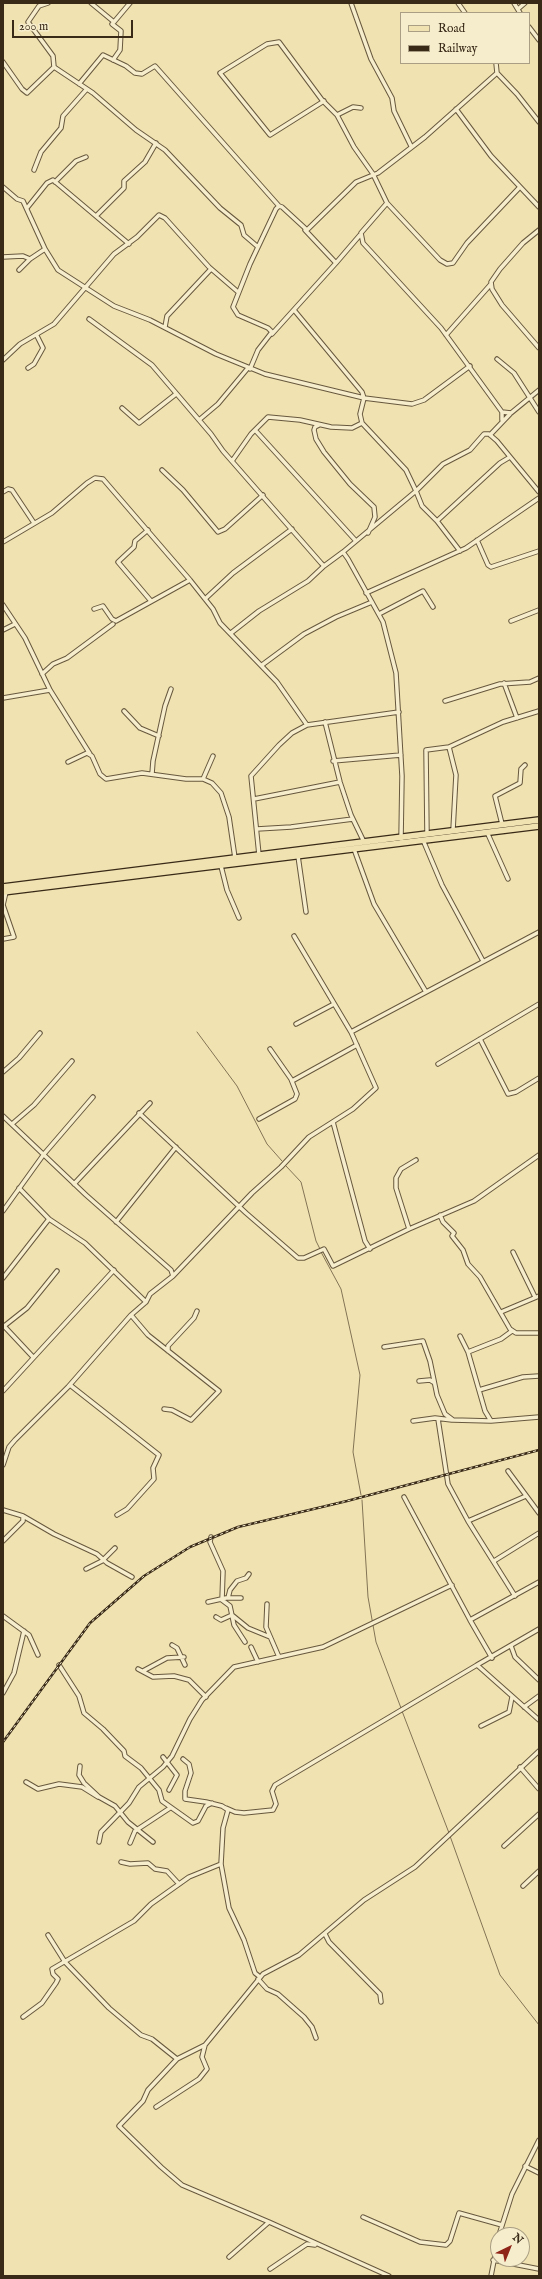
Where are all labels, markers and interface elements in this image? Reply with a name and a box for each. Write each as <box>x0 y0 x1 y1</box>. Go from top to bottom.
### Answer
scale bar <box>14 12 135 38</box>
legend <box>400 12 530 64</box>
text: 200 m <box>19 19 48 34</box>
text: Road <box>438 21 465 36</box>
text: Railway <box>438 41 477 56</box>
north arrow <box>490 2227 530 2267</box>
text: N <box>509 2231 526 2247</box>

